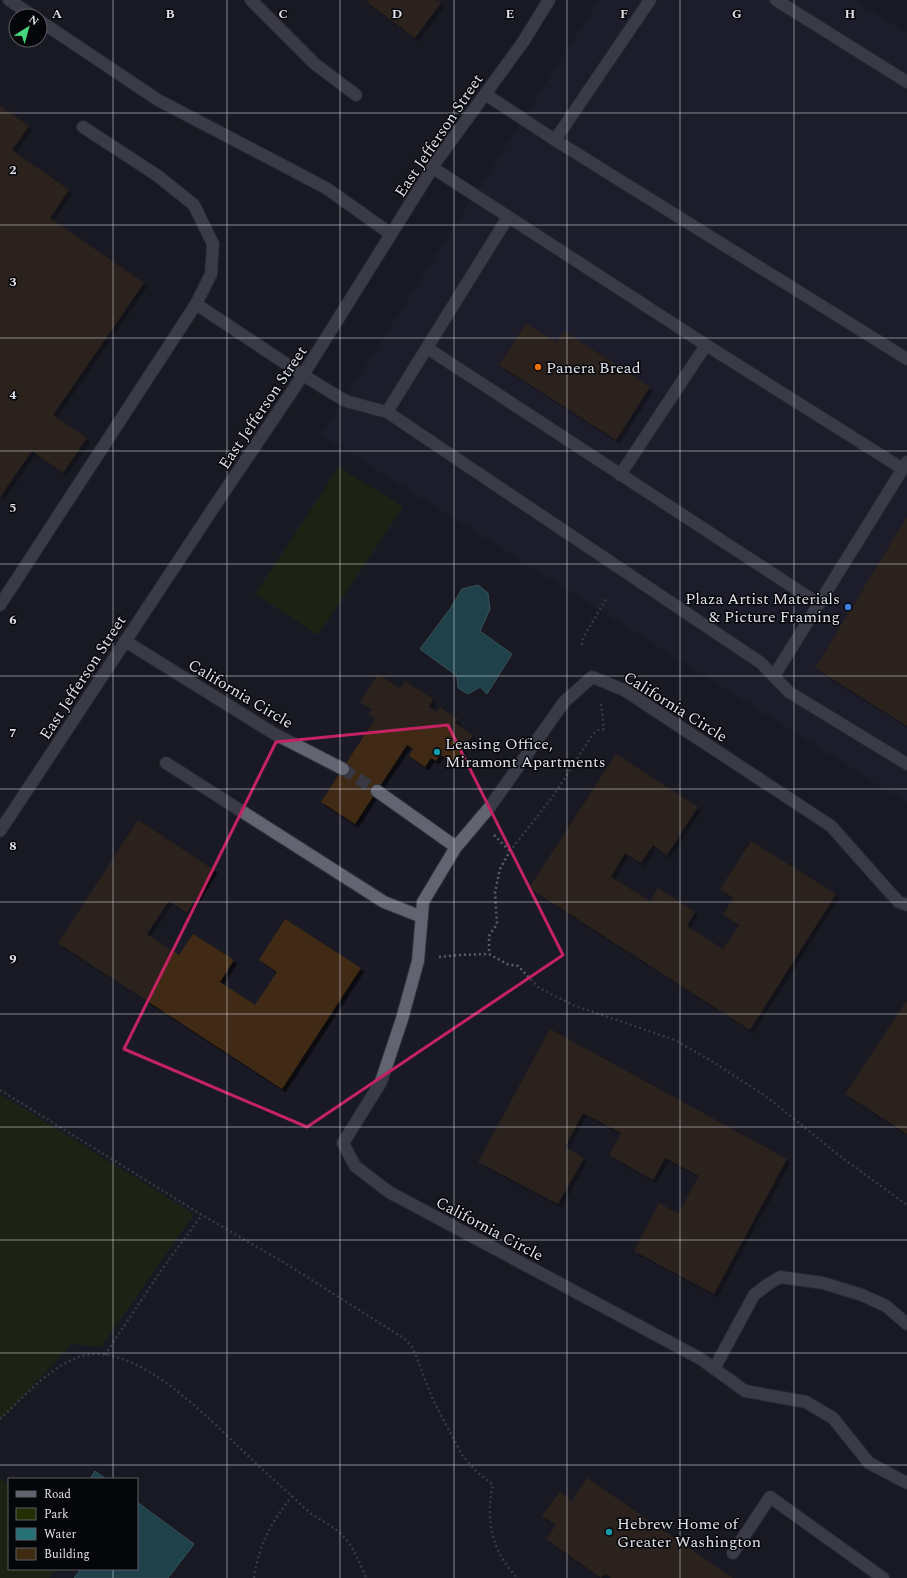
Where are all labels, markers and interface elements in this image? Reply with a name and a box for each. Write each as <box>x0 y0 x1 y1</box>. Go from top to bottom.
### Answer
text: A <box>52 4 62 24</box>
text: B <box>165 4 175 24</box>
text: C <box>278 4 288 24</box>
text: D <box>392 4 402 24</box>
text: E <box>506 4 515 24</box>
text: F <box>620 4 628 24</box>
text: G <box>732 4 742 24</box>
text: H <box>845 4 856 24</box>
north arrow <box>8 8 48 48</box>
text: N <box>25 11 42 30</box>
street label: East Jefferson Street <box>389 69 489 202</box>
text: 2 <box>9 160 17 180</box>
text: 3 <box>9 272 17 292</box>
street label: East Jefferson Street <box>213 341 313 474</box>
place label: Panera Bread <box>546 356 641 380</box>
marker: Panera Bread <box>533 362 543 372</box>
text: 4 <box>9 385 17 405</box>
text: 5 <box>9 498 17 518</box>
place label: Plaza Artist Materials & Picture Framing <box>685 587 840 629</box>
marker: Plaza Artist Materials & Picture Framing <box>843 602 853 612</box>
text: 6 <box>9 610 17 630</box>
street label: East Jefferson Street <box>33 610 132 745</box>
street label: California Circle <box>183 653 298 735</box>
street label: California Circle <box>619 665 732 748</box>
text: 7 <box>9 723 17 743</box>
place label: Leasing Office, Miramont Apartments <box>445 732 606 774</box>
marker: Leasing Office, Miramont Apartments <box>432 747 442 757</box>
text: 8 <box>9 836 17 856</box>
text: 9 <box>9 949 17 969</box>
street label: California Circle <box>431 1190 548 1267</box>
legend <box>8 1478 138 1570</box>
text: Road <box>44 1485 71 1504</box>
text: Park <box>44 1505 69 1524</box>
place label: Hebrew Home of Greater Washington <box>617 1512 761 1554</box>
text: Water <box>44 1525 76 1544</box>
marker: Hebrew Home of Greater Washington <box>604 1527 614 1537</box>
text: Building <box>44 1545 90 1564</box>

